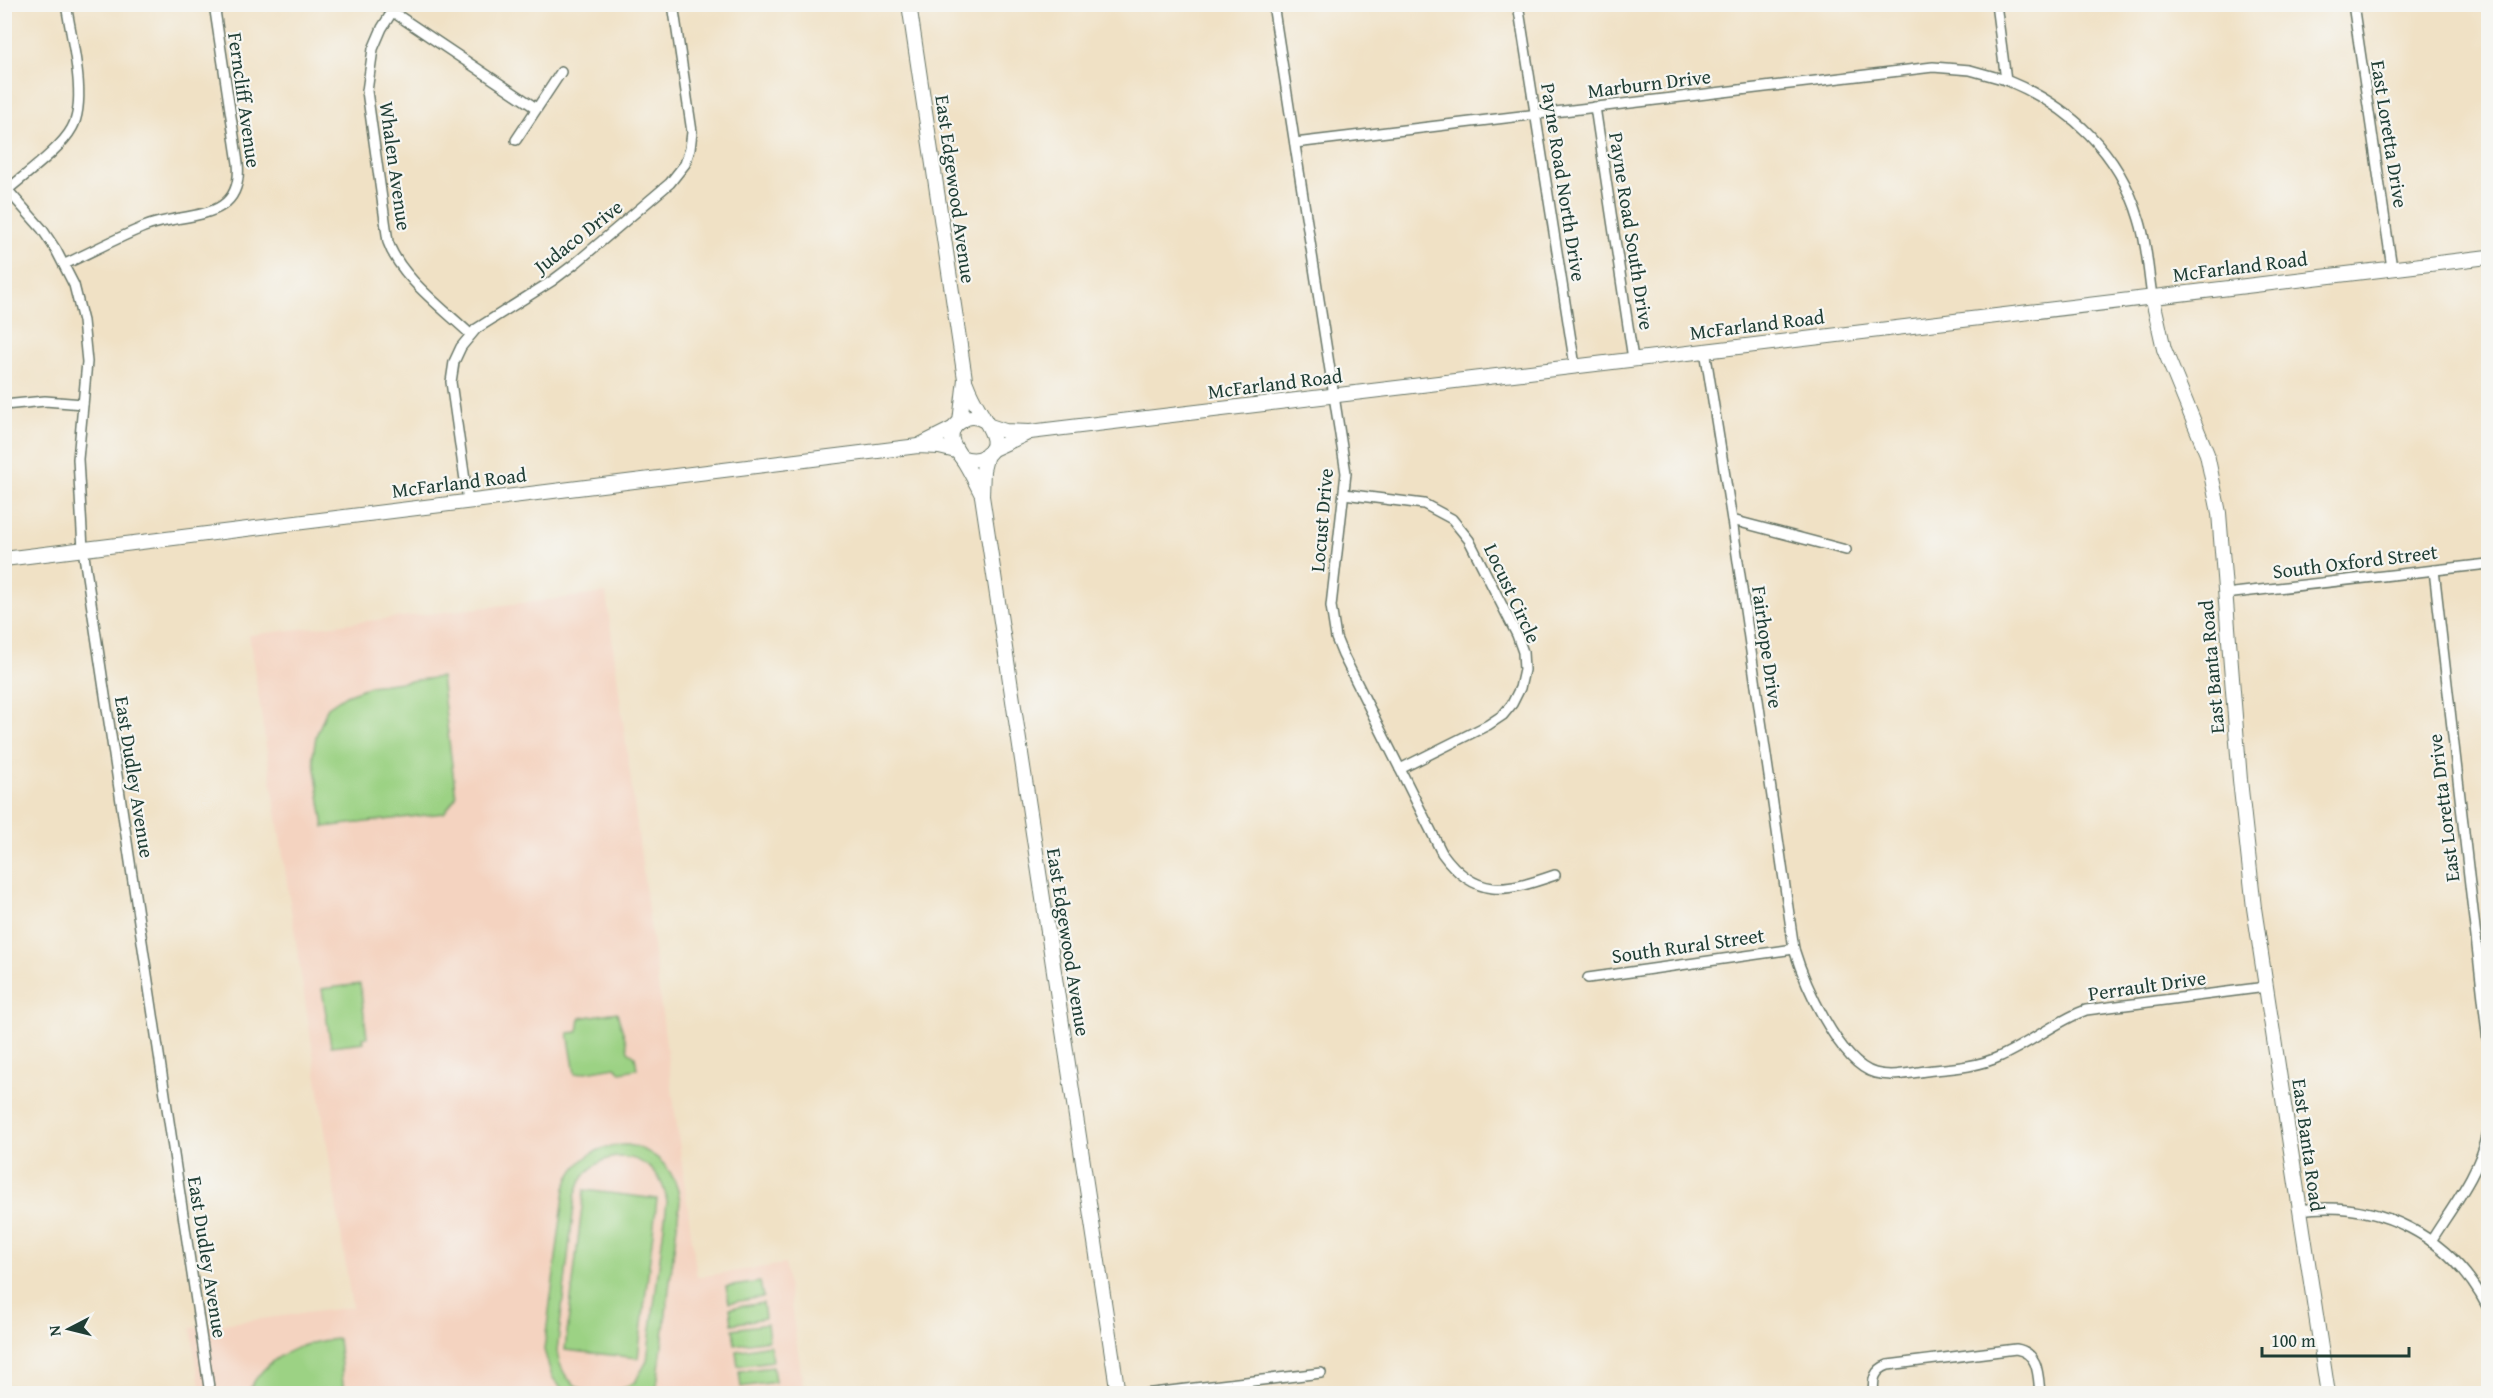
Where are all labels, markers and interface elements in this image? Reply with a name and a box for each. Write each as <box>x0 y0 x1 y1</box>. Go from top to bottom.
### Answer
street label: Ferncliff Avenue <box>221 30 269 170</box>
street label: East Loretta Drive <box>2364 58 2416 210</box>
street label: Marburn Drive <box>1586 61 1712 105</box>
street label: Payne Road North Drive <box>1534 81 1594 283</box>
street label: East Edgewood Avenue <box>928 93 984 285</box>
street label: Whalen Avenue <box>373 100 419 232</box>
street label: Payne Road South Drive <box>1602 130 1662 332</box>
street label: Judaco Drive <box>525 192 629 282</box>
street label: McFarland Road <box>2171 243 2309 289</box>
street label: McFarland Road <box>1688 301 1826 347</box>
street label: McFarland Road <box>1206 360 1344 406</box>
street label: McFarland Road <box>390 459 528 505</box>
street label: Locust Drive <box>1302 467 1340 573</box>
street label: South Oxford Street <box>2271 536 2439 586</box>
street label: Locust Circle <box>1477 538 1549 648</box>
street label: Fairhope Drive <box>1745 584 1791 710</box>
street label: East Banta Road <box>2191 599 2231 735</box>
street label: East Dudley Avenue <box>108 694 162 860</box>
street label: East Loretta Drive <box>2420 732 2466 884</box>
street label: East Edgewood Avenue <box>1040 846 1098 1038</box>
street label: South Rural Street <box>1610 920 1766 970</box>
street label: Perrault Drive <box>2086 962 2208 1008</box>
street label: East Banta Road <box>2285 1077 2333 1214</box>
street label: East Dudley Avenue <box>181 1174 235 1340</box>
north arrow <box>39 1299 99 1359</box>
scale bar <box>2262 1320 2409 1358</box>
text: N <box>42 1324 67 1338</box>
text: 100 m <box>2271 1327 2316 1354</box>

